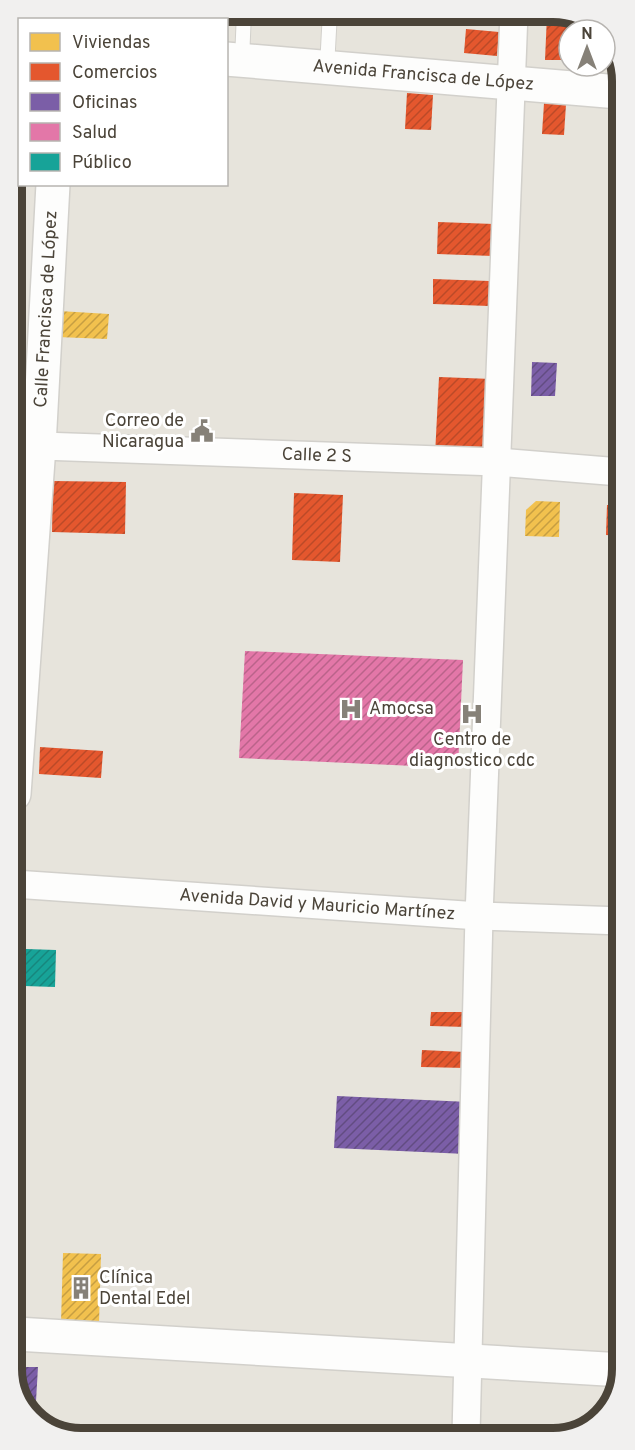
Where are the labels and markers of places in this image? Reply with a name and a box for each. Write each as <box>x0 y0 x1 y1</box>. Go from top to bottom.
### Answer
place label: Correo de Nicaragua <box>102 410 184 454</box>
public building icon: Correo de Nicaragua <box>189 418 215 444</box>
hospital icon: Amocsa <box>338 696 364 722</box>
place label: Amocsa <box>369 698 434 721</box>
hospital icon: Centro de diagnostico cdc <box>459 701 485 727</box>
place label: Centro de diagnostico cdc <box>409 729 535 773</box>
place label: Clínica Dental Edel <box>99 1267 191 1311</box>
building icon: Clínica Dental Edel <box>68 1275 94 1301</box>

